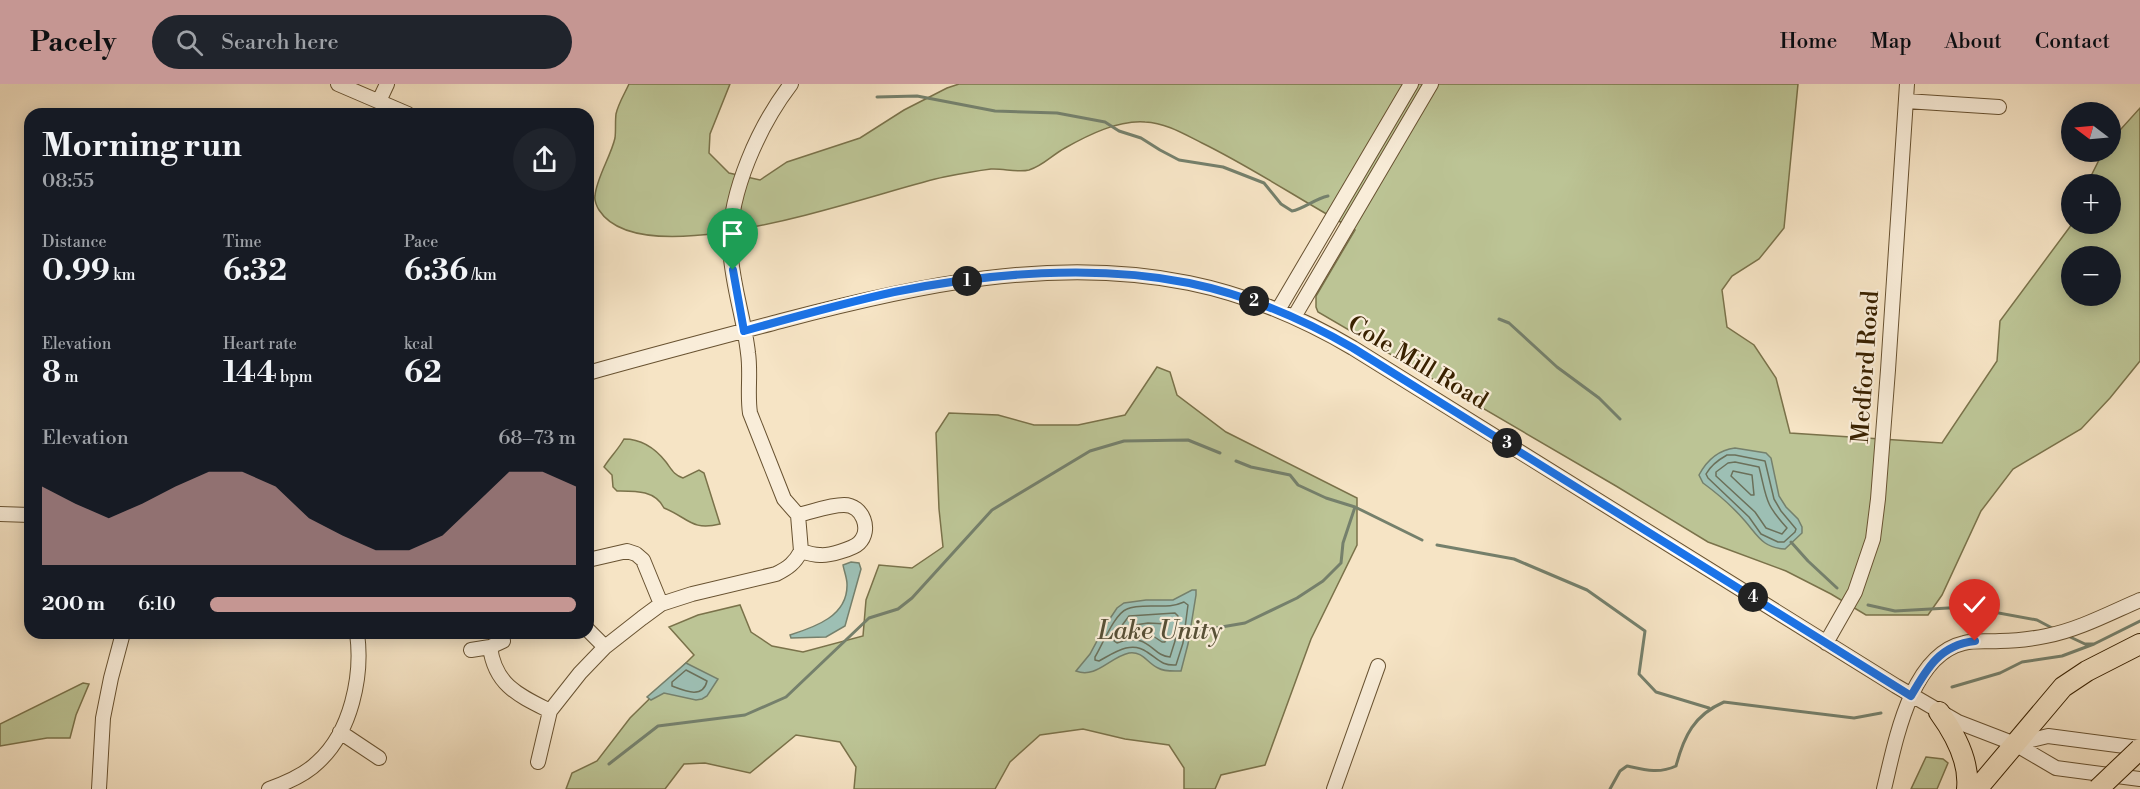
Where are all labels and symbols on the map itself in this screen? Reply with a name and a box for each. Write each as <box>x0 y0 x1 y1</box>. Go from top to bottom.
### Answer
north arrow <box>2061 102 2121 162</box>
pin <box>707 208 758 270</box>
pin: 1 <box>952 266 982 296</box>
pin: 2 <box>1239 286 1269 316</box>
street label: Medford Road <box>1846 289 1886 444</box>
street label: Cole Mill Road <box>1342 309 1493 417</box>
pin: 3 <box>1492 428 1522 458</box>
pin <box>1949 579 2000 641</box>
pin: 4 <box>1738 582 1768 612</box>
water label: Lake Unity <box>1097 615 1223 647</box>

